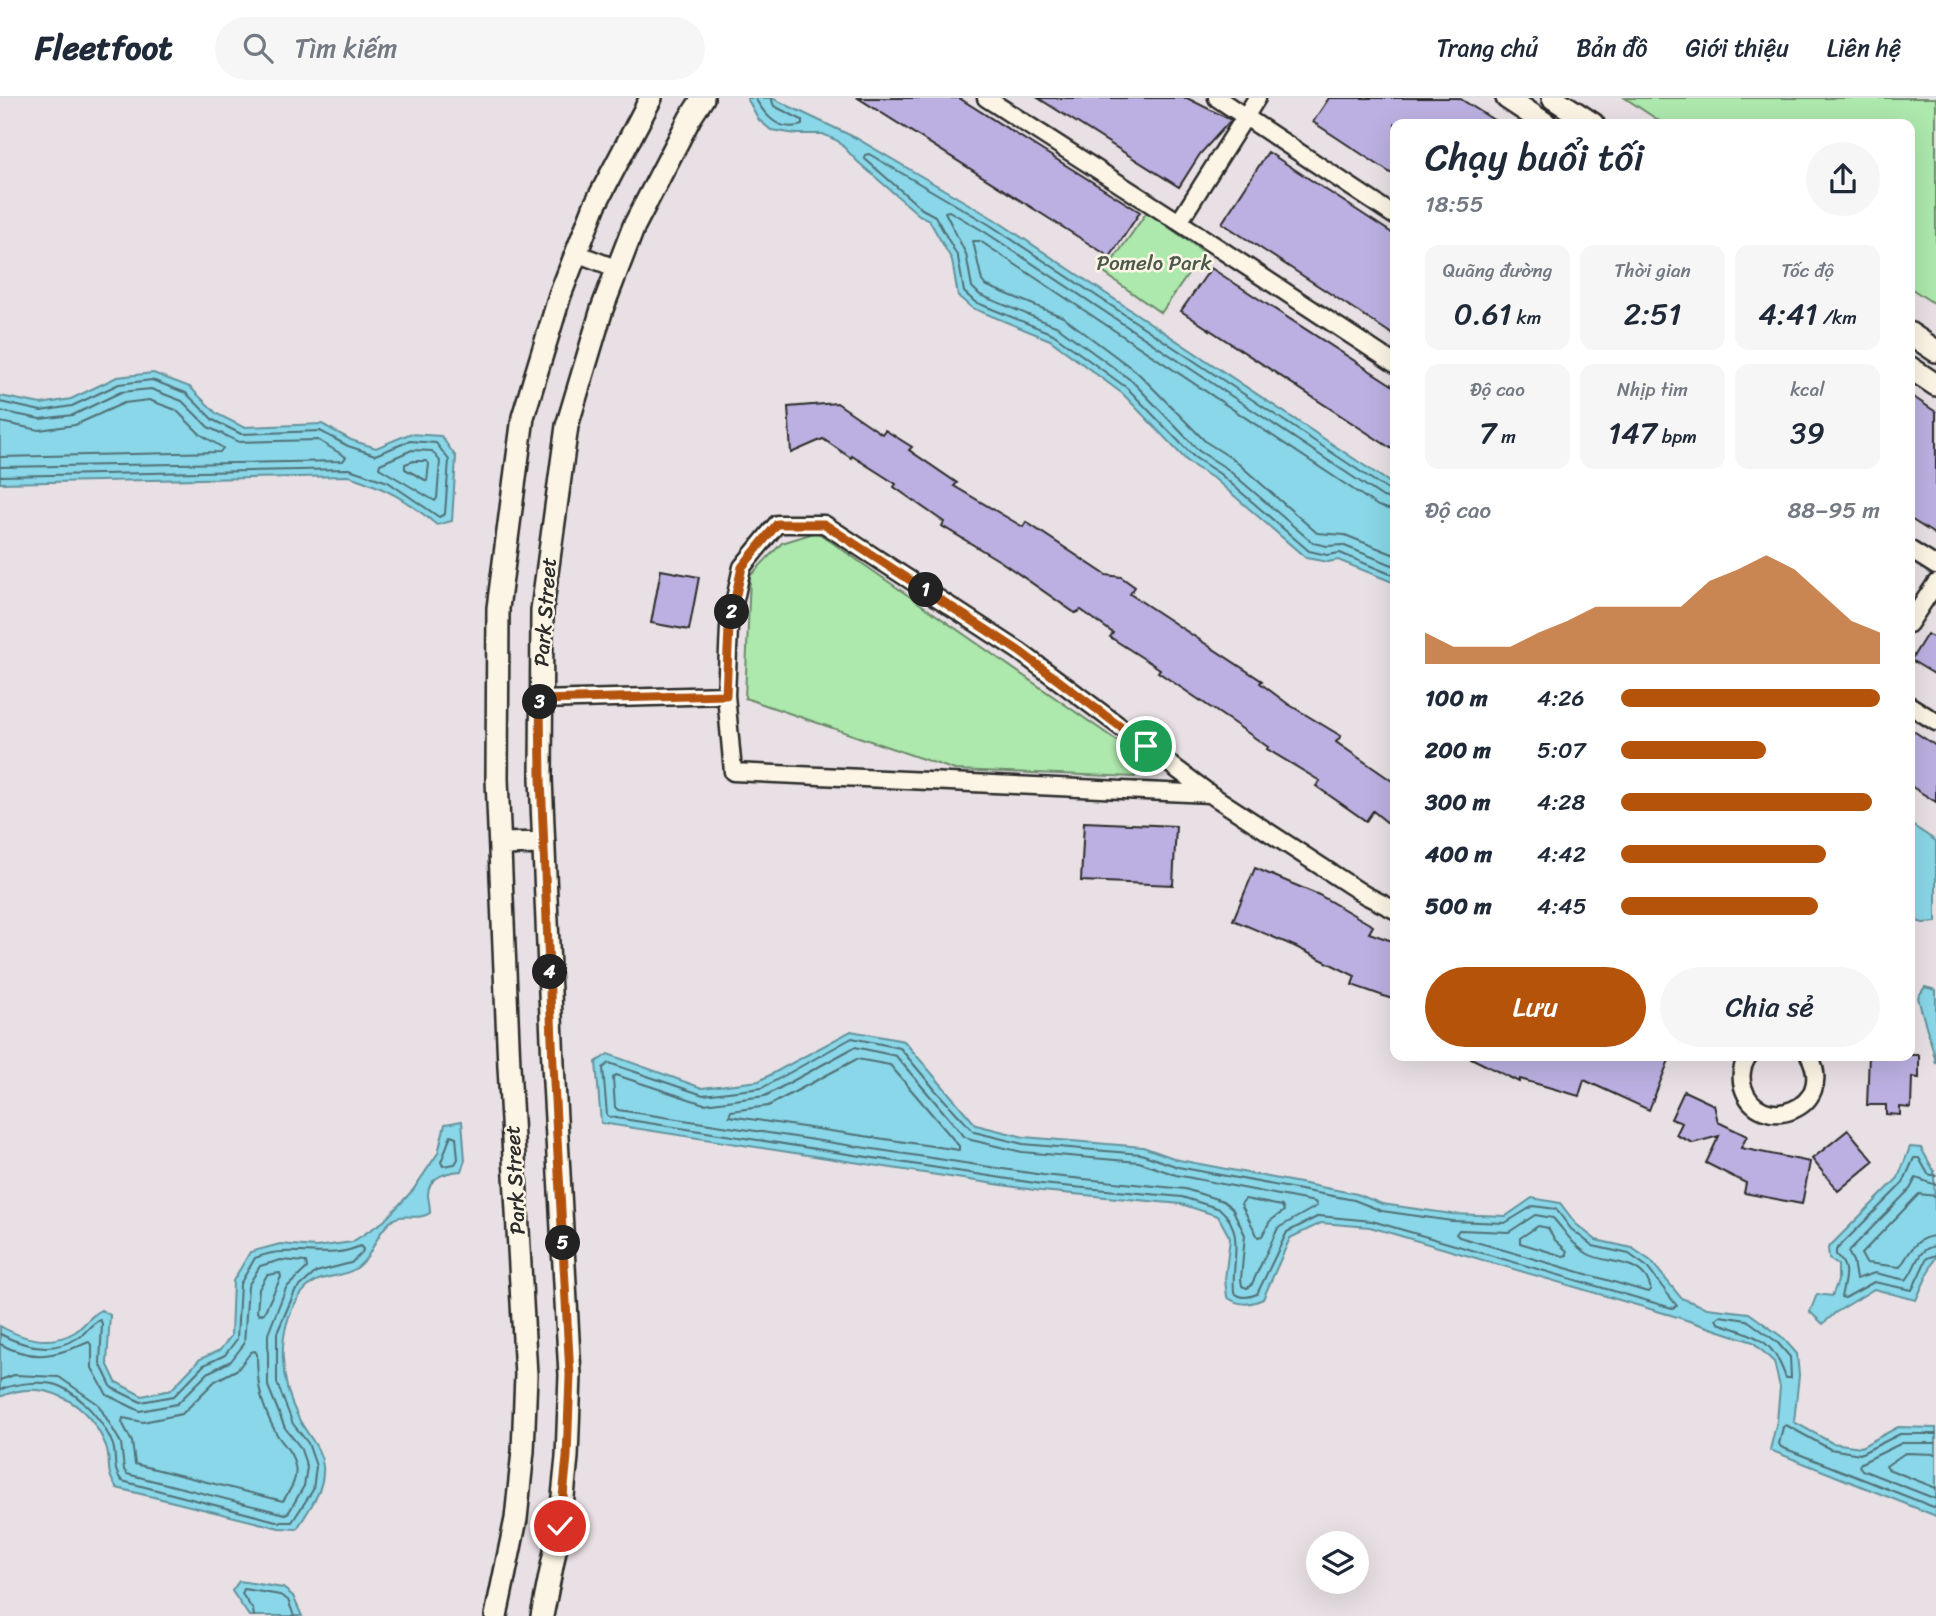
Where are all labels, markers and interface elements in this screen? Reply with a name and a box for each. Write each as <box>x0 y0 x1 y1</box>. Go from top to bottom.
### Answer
search box <box>215 17 705 80</box>
text: Fleetfoot <box>35 19 173 77</box>
text: Tìm kiếm <box>295 25 397 71</box>
text: Trang chủ <box>1436 27 1538 69</box>
text: Bản đồ <box>1576 27 1647 69</box>
text: Giới thiệu <box>1685 27 1789 69</box>
text: Liên hệ <box>1827 27 1901 69</box>
icon: search <box>239 29 277 67</box>
text: Chạy buổi tối <box>1425 124 1644 191</box>
button: share <box>1806 142 1880 216</box>
text: 18:55 <box>1425 184 1484 225</box>
park label: Pomelo Park <box>1096 244 1212 282</box>
text: Quãng đường <box>1443 254 1552 287</box>
text: Thời gian <box>1614 254 1691 287</box>
text: Tốc độ <box>1781 254 1834 287</box>
text: 0.61 <box>1454 287 1512 341</box>
text: 2:51 <box>1624 287 1681 341</box>
text: 4:41 <box>1758 287 1818 341</box>
text: km <box>1512 301 1541 334</box>
text: /km <box>1818 301 1857 334</box>
text: Độ cao <box>1470 373 1525 406</box>
text: Nhịp tim <box>1617 373 1688 406</box>
text: kcal <box>1790 373 1825 406</box>
text: 7 <box>1479 406 1496 460</box>
text: 147 <box>1608 406 1657 460</box>
text: 39 <box>1790 406 1825 460</box>
text: m <box>1496 420 1516 453</box>
text: bpm <box>1657 420 1697 453</box>
text: Độ cao <box>1425 490 1491 531</box>
text: 88–95 m <box>1787 490 1880 531</box>
street label: Park Street <box>522 556 568 668</box>
pin: 1 <box>908 573 944 608</box>
text: 1 <box>921 573 930 606</box>
pin: 2 <box>714 594 750 630</box>
text: 2 <box>726 595 737 628</box>
text: 100 m <box>1425 678 1488 719</box>
text: 4:26 <box>1537 678 1585 719</box>
pin: 3 <box>522 684 558 720</box>
text: 3 <box>534 685 545 718</box>
pin <box>1116 716 1176 776</box>
icon: arrive <box>1127 727 1165 765</box>
text: 200 m <box>1425 730 1491 771</box>
text: 5:07 <box>1537 730 1586 771</box>
text: 300 m <box>1425 782 1490 823</box>
text: 4:28 <box>1537 782 1585 823</box>
text: 400 m <box>1425 834 1492 875</box>
text: 4:42 <box>1537 834 1586 875</box>
text: 500 m <box>1425 886 1492 927</box>
text: 4:45 <box>1537 886 1587 927</box>
pin: 4 <box>532 954 568 990</box>
text: 4 <box>544 955 555 988</box>
button: Lưu <box>1425 967 1646 1047</box>
button: Chia sẻ <box>1660 967 1880 1047</box>
street label: Park Street <box>493 1124 537 1236</box>
pin: 5 <box>546 1226 580 1260</box>
text: 5 <box>557 1226 568 1259</box>
pin <box>530 1496 590 1556</box>
icon: check <box>541 1507 579 1545</box>
map controls <box>1306 1531 1369 1594</box>
button: layers <box>1306 1531 1369 1594</box>

